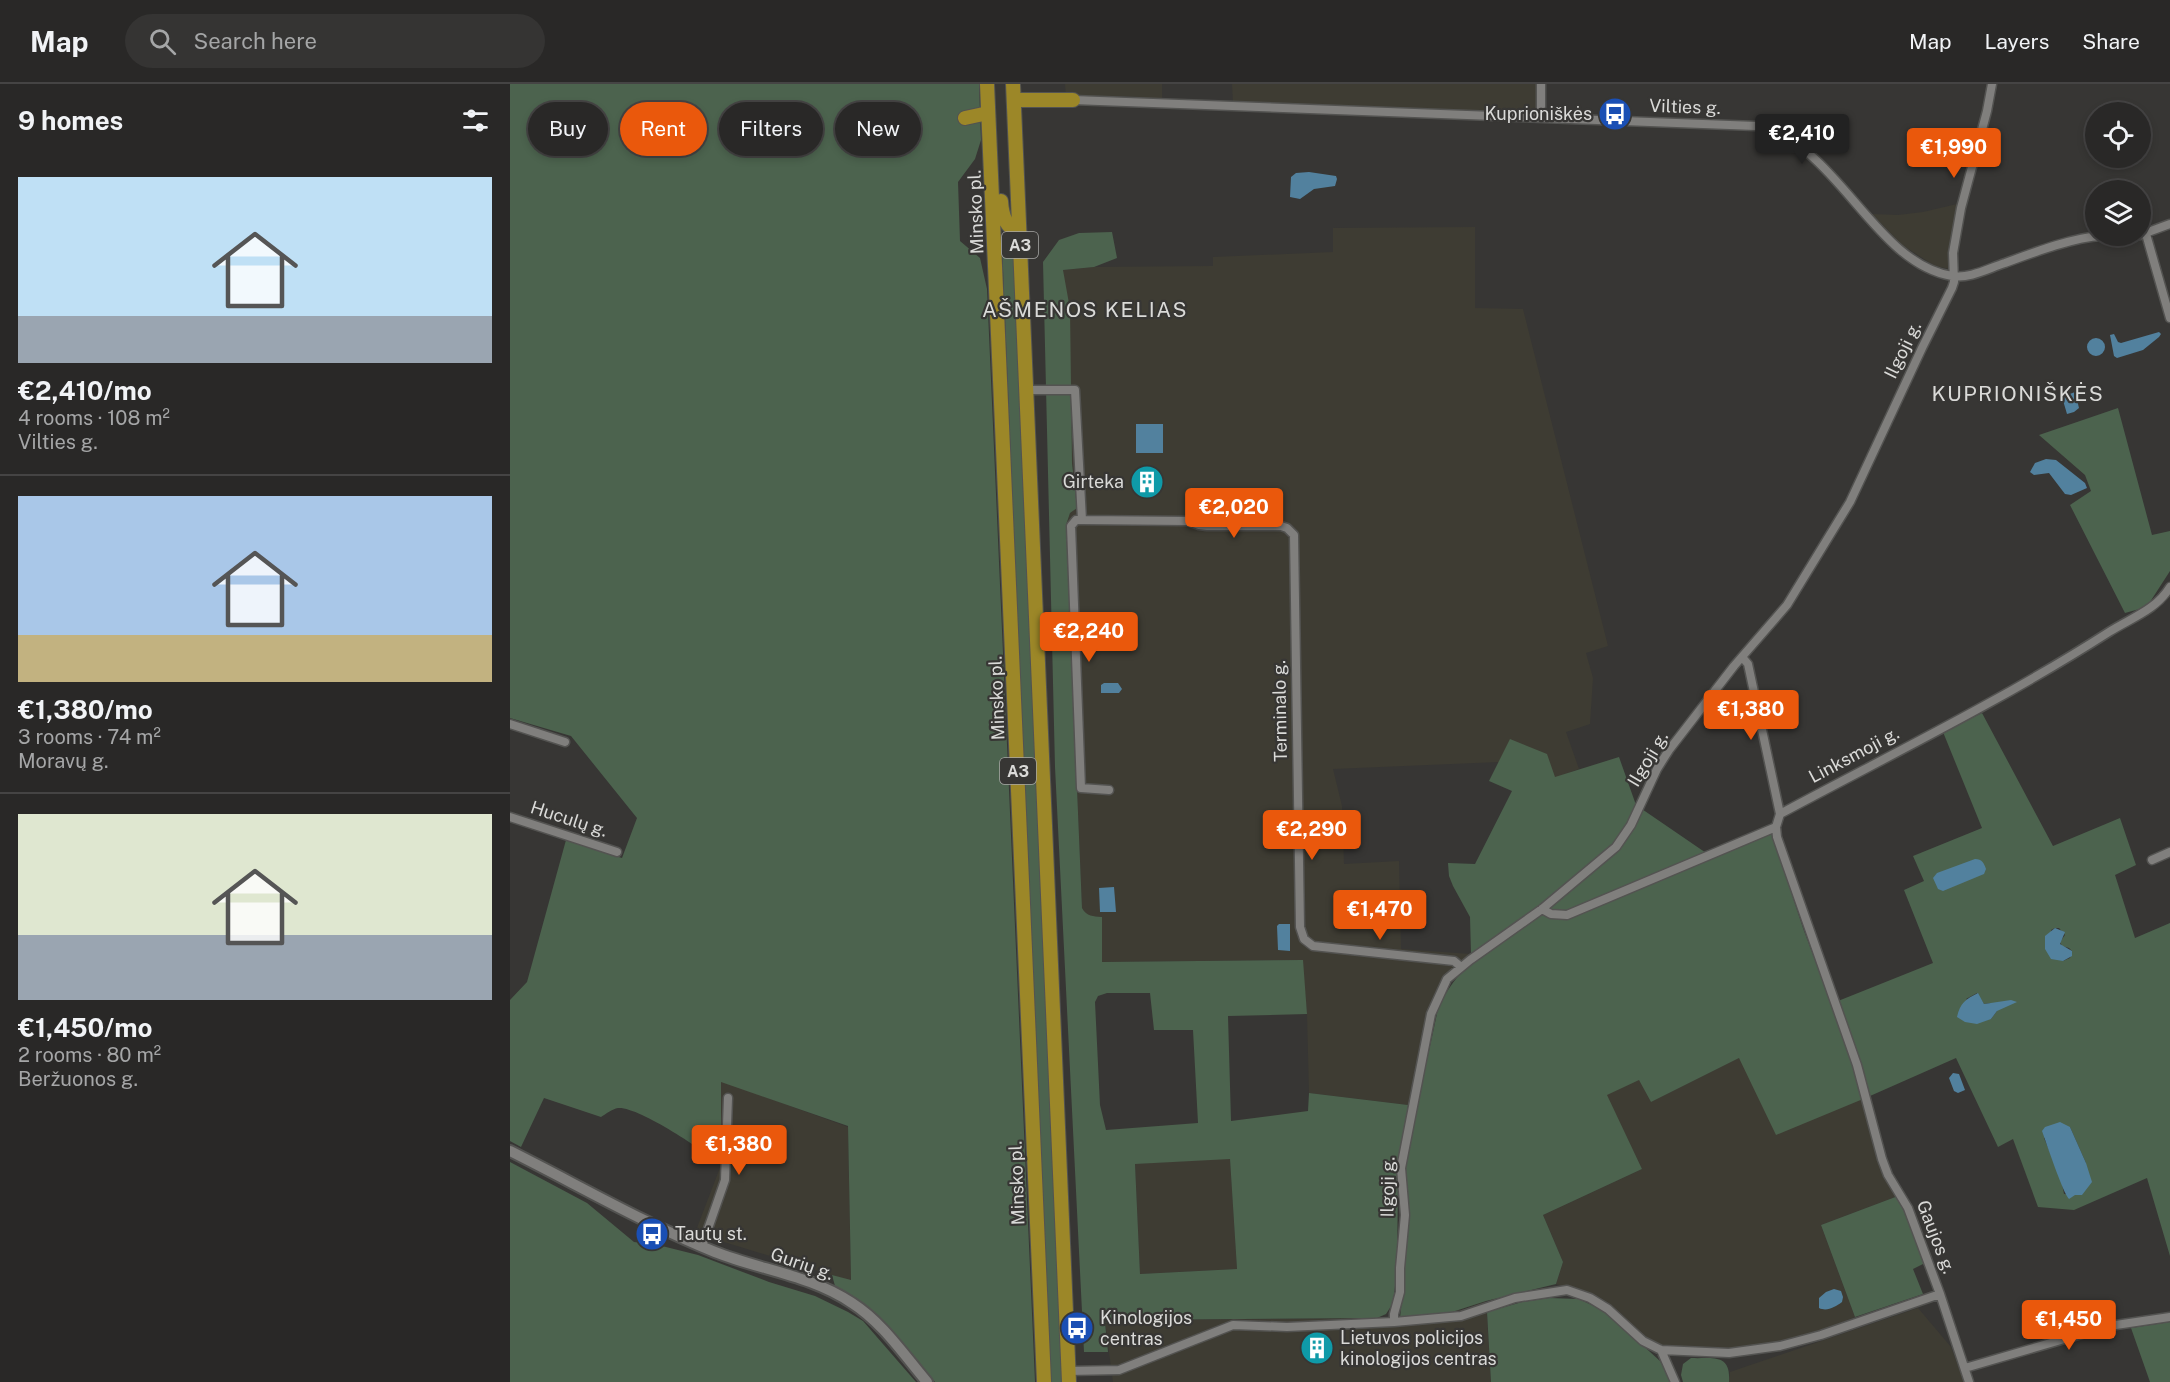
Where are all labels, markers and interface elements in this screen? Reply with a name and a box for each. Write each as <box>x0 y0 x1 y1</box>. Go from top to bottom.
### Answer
search box <box>125 14 545 68</box>
text: Map <box>30 25 89 58</box>
icon: search <box>146 25 179 58</box>
text: Search here <box>194 28 317 54</box>
text: Map <box>1909 29 1952 54</box>
text: Layers <box>1985 29 2049 54</box>
text: Share <box>2082 29 2140 54</box>
street label: Vilties g. <box>1649 95 1721 118</box>
bus stop icon: Kuprioniškės <box>1597 96 1633 132</box>
chip: Buy <box>528 102 608 156</box>
chip: Rent <box>620 102 707 156</box>
chip: Filters <box>719 102 823 156</box>
chip: New <box>835 102 921 156</box>
map controls <box>2085 102 2151 246</box>
button: locate <box>2085 102 2151 168</box>
place label: Kuprioniškės <box>1484 103 1592 124</box>
icon: filters <box>459 104 492 137</box>
text: 9 homes <box>18 105 123 136</box>
pin: €2,410 <box>1753 114 1851 165</box>
text: €2,410 <box>1769 121 1835 145</box>
pin: €1,990 <box>1905 128 2003 179</box>
text: €1,990 <box>1921 135 1987 159</box>
street label: Minsko pl. <box>964 169 987 255</box>
button: layers <box>2085 180 2151 246</box>
icon: home <box>201 216 309 324</box>
road number: A3 <box>1002 232 1038 258</box>
district label: AŠMENOS KELIAS <box>982 297 1188 322</box>
street label: Ilgoji g. <box>1880 318 1925 382</box>
text: €2,410/mo <box>18 375 152 406</box>
district label: KUPRIONIŠKĖS <box>1932 381 2104 406</box>
text: 4 rooms · 108 m² <box>18 406 170 430</box>
text: Vilties g. <box>18 430 98 454</box>
building icon: Girteka <box>1129 464 1165 500</box>
place label: Girteka <box>1063 471 1124 492</box>
pin: €2,020 <box>1185 488 1283 539</box>
text: €2,020 <box>1199 495 1269 519</box>
icon: home <box>201 535 309 643</box>
pin: €2,240 <box>1040 612 1138 663</box>
text: €2,240 <box>1054 619 1124 643</box>
street label: Minsko pl. <box>985 655 1008 741</box>
street label: Terminalo g. <box>1268 660 1291 762</box>
pin: €1,380 <box>1702 690 1800 741</box>
text: €1,380/mo <box>18 694 153 725</box>
text: €1,380 <box>1718 697 1784 721</box>
street label: Linksmoji g. <box>1805 722 1902 787</box>
text: 3 rooms · 74 m² <box>18 725 161 749</box>
street label: Ilgoji g. <box>1623 727 1672 790</box>
text: Moravų g. <box>18 749 109 773</box>
road number: A3 <box>1000 758 1036 784</box>
street label: Huculų g. <box>528 796 610 841</box>
pin: €2,290 <box>1263 810 1361 861</box>
text: €2,290 <box>1277 817 1347 841</box>
icon: home <box>201 853 309 961</box>
pin: €1,470 <box>1331 890 1429 941</box>
text: €1,470 <box>1347 897 1413 921</box>
text: €1,450/mo <box>18 1012 152 1043</box>
text: 2 rooms · 80 m² <box>18 1043 161 1067</box>
text: Beržuonos g. <box>18 1067 138 1091</box>
pin: €1,380 <box>690 1125 788 1176</box>
text: €1,380 <box>706 1132 772 1156</box>
street label: Minsko pl. <box>1005 1140 1028 1226</box>
street label: Ilgoji g. <box>1376 1156 1399 1218</box>
street label: Gaujos g. <box>1913 1197 1960 1277</box>
bus stop icon: Tautų st. <box>634 1216 670 1252</box>
place label: Tautų st. <box>675 1223 747 1244</box>
street label: Gurių g. <box>768 1243 836 1284</box>
pin: €1,450 <box>2020 1300 2118 1351</box>
place label: Kinologijos centras <box>1100 1307 1192 1349</box>
text: €1,450 <box>2036 1307 2102 1331</box>
bus stop icon: Kinologijos centras <box>1059 1310 1095 1346</box>
place label: Lietuvos policijos kinologijos centras <box>1340 1327 1497 1369</box>
building icon: Lietuvos policijos kinologijos centras <box>1299 1330 1335 1366</box>

